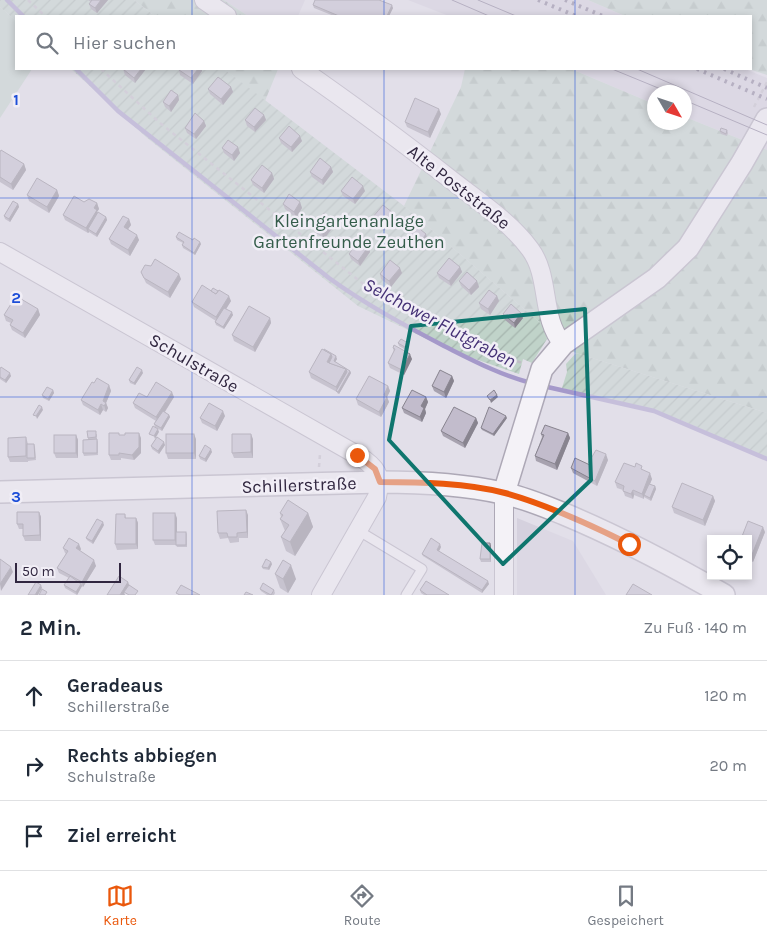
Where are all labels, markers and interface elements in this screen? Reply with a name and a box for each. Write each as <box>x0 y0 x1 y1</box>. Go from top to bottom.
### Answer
search box <box>15 15 752 70</box>
icon: search <box>33 29 61 57</box>
text: Hier suchen <box>73 32 176 54</box>
north arrow <box>647 85 692 130</box>
text: 1 <box>13 90 19 109</box>
street label: Alte Poststraße <box>403 140 515 234</box>
park label: Kleingartenanlage Gartenfreunde Zeuthen <box>253 210 445 253</box>
water label: Selchower Flutgraben <box>360 273 520 372</box>
text: 2 <box>11 288 21 307</box>
street label: Schulstraße <box>145 328 243 398</box>
route end <box>346 444 369 467</box>
street label: Schillerstraße <box>241 472 357 498</box>
text: 3 <box>11 487 21 506</box>
route start <box>618 533 641 556</box>
map controls <box>707 535 752 580</box>
button: locate <box>707 535 752 580</box>
scale bar <box>15 560 121 583</box>
text: 50 m <box>22 563 55 580</box>
text: 2 Min. <box>20 616 81 640</box>
text: Zu Fuß · 140 m <box>644 618 747 637</box>
text: Geradeaus <box>67 675 163 697</box>
icon: ahead <box>20 682 48 710</box>
text: 120 m <box>704 686 747 705</box>
text: Schillerstraße <box>67 697 169 716</box>
text: Rechts abbiegen <box>67 745 217 767</box>
icon: right <box>20 752 48 780</box>
text: 20 m <box>709 756 747 775</box>
text: Schulstraße <box>67 767 156 786</box>
icon: arrive <box>20 822 48 850</box>
text: Ziel erreicht <box>67 825 177 847</box>
tab: Karte <box>103 882 137 929</box>
tab: Route <box>344 882 381 929</box>
tab: Gespeichert <box>587 882 664 929</box>

